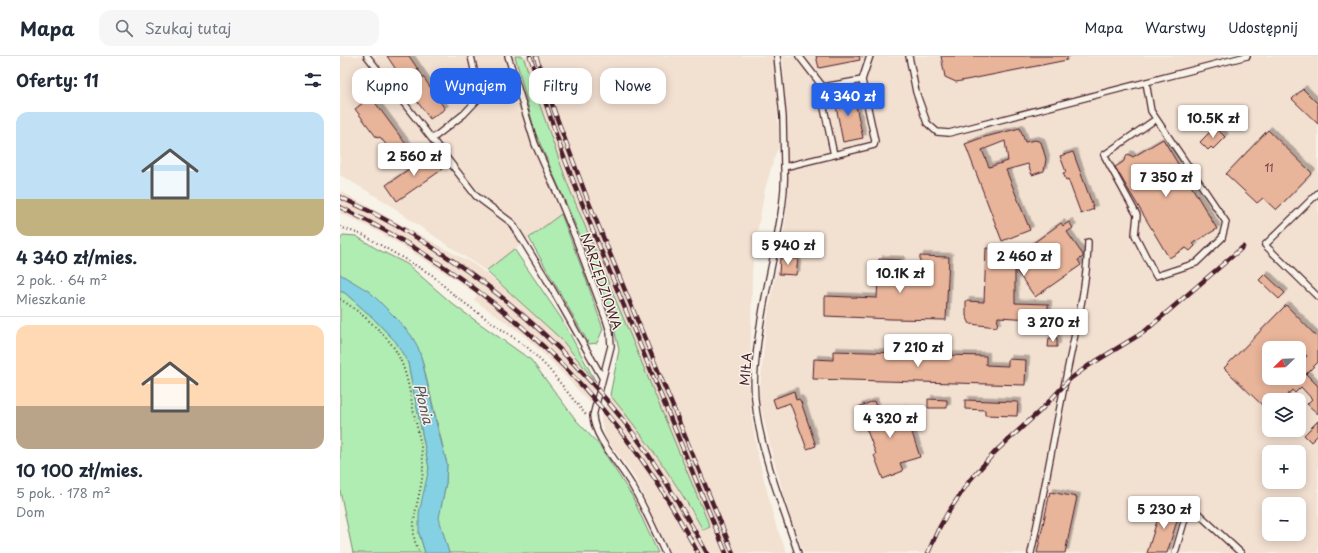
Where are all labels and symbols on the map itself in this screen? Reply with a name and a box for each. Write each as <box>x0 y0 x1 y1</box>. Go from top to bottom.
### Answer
pin: 4 340 zł <box>807 83 889 117</box>
pin: 10.5K zł <box>1172 105 1254 139</box>
pin: 2 560 zł <box>373 143 455 177</box>
house number: 11 <box>1264 159 1274 176</box>
pin: 7 350 zł <box>1125 164 1207 198</box>
street label: NARZĘDZIOWA <box>577 230 627 332</box>
pin: 5 940 zł <box>747 232 829 266</box>
pin: 2 460 zł <box>983 243 1065 277</box>
pin: 10.1K zł <box>859 260 941 294</box>
pin: 3 270 zł <box>1012 309 1094 343</box>
pin: 7 210 zł <box>877 334 959 368</box>
north arrow <box>1262 341 1306 385</box>
street label: MIŁA <box>734 352 756 386</box>
water label: Płonia <box>409 382 439 427</box>
pin: 4 320 zł <box>849 405 931 439</box>
pin: 5 230 zł <box>1123 496 1205 530</box>

